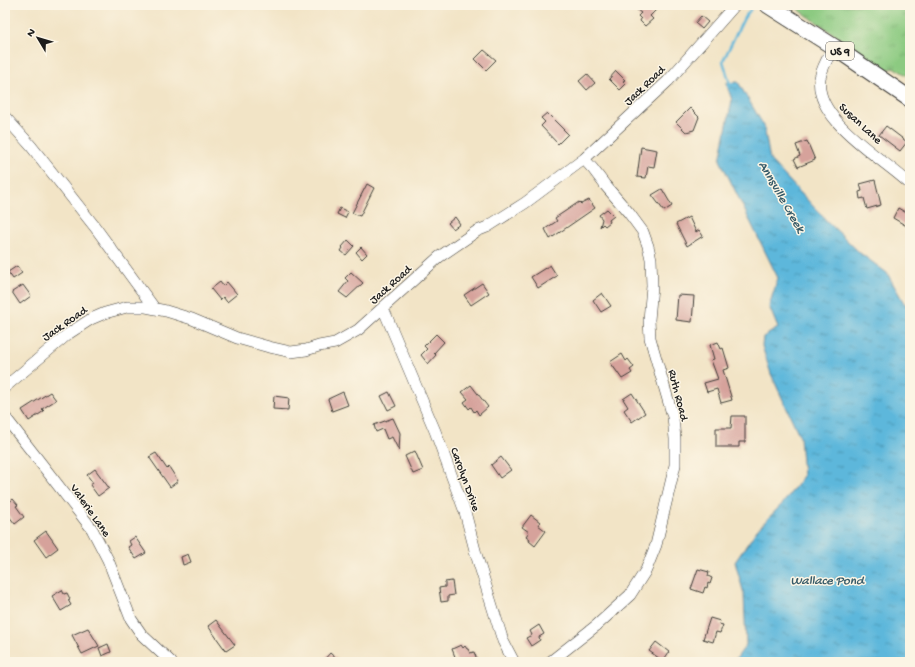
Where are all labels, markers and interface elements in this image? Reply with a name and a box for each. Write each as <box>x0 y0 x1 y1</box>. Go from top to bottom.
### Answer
north arrow <box>18 18 58 58</box>
text: N <box>25 27 39 40</box>
road number: US 9 <box>826 42 854 60</box>
street label: Jack Road <box>622 63 669 109</box>
street label: Susan Lane <box>835 101 885 148</box>
water label: Annsville Creek <box>754 159 808 237</box>
street label: Jack Road <box>368 262 416 308</box>
street label: Jack Road <box>40 304 91 345</box>
street label: Ruth Road <box>664 368 690 423</box>
street label: Carolyn Drive <box>446 446 482 514</box>
street label: Valerie Lane <box>66 481 113 541</box>
water label: Wallace Pond <box>790 574 865 589</box>

